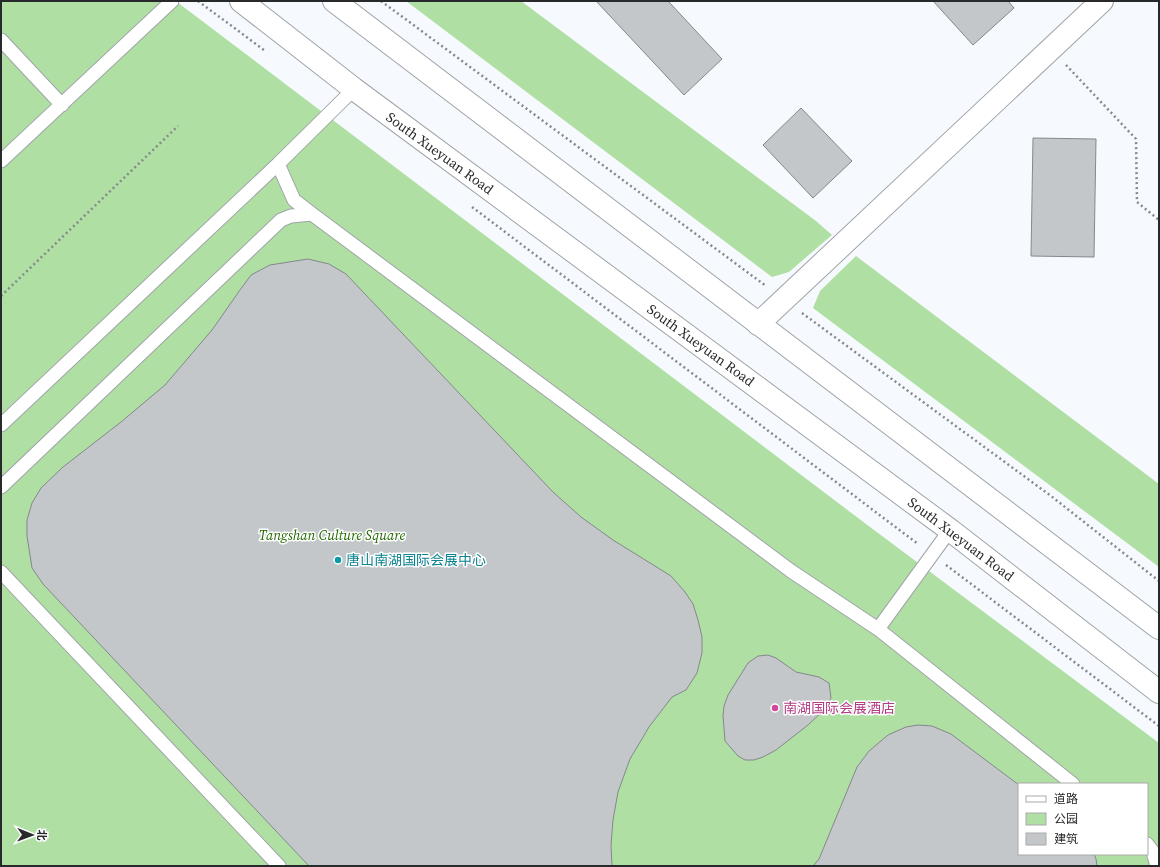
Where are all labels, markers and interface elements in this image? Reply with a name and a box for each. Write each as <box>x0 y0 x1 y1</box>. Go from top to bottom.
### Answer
street label: South Xueyuan Road <box>382 107 498 199</box>
street label: South Xueyuan Road <box>643 299 759 391</box>
street label: South Xueyuan Road <box>904 492 1018 586</box>
park label: Tangshan Culture Square <box>259 525 406 545</box>
place label: 唐山南湖国际会展中心 <box>346 550 486 570</box>
marker: 唐山南湖国际会展中心 <box>333 555 343 565</box>
place label: 南湖国际会展酒店 <box>783 698 895 718</box>
marker: 南湖国际会展酒店 <box>770 703 780 713</box>
legend <box>1018 783 1148 855</box>
text: 道路 <box>1054 791 1078 807</box>
text: 公园 <box>1054 811 1078 827</box>
north arrow <box>12 815 52 855</box>
text: 北 <box>34 830 49 841</box>
text: 建筑 <box>1054 831 1078 847</box>

